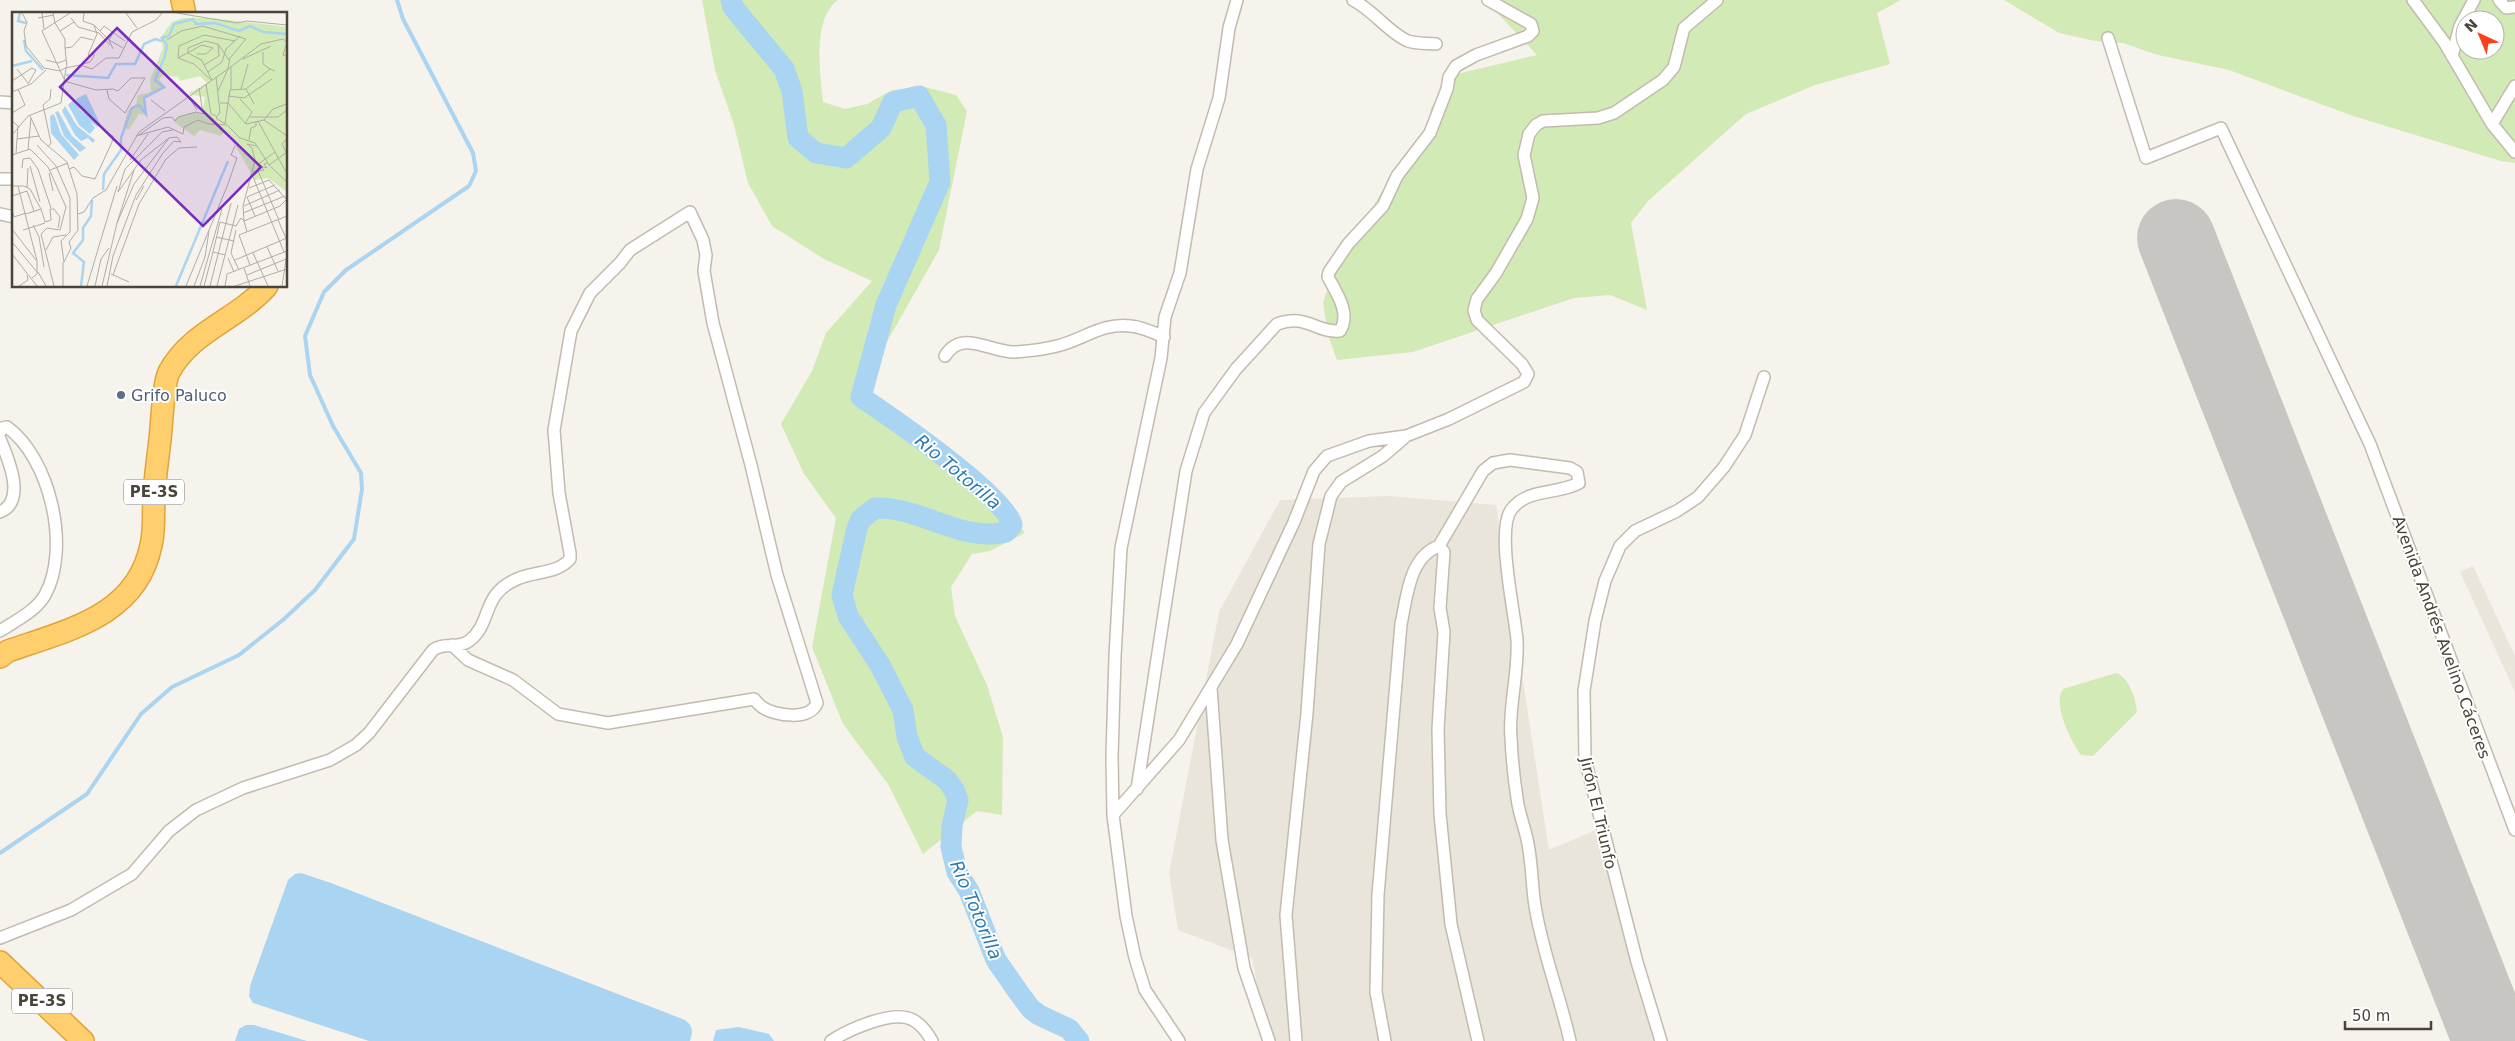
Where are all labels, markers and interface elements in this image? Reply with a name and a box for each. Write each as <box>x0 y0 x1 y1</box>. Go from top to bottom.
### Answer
north arrow <box>2455 10 2505 60</box>
inset map <box>12 12 288 288</box>
text: N <box>2461 16 2481 35</box>
place label: Grifo Paluco <box>131 386 227 405</box>
marker: Grifo Paluco <box>115 389 127 401</box>
water label: Rio Totorilla <box>911 430 1005 514</box>
road number: PE-3S <box>124 480 184 504</box>
street label: Avenida Andrés Avelino Cáceres <box>2389 513 2494 761</box>
street label: Jirón El Triunfo <box>1576 754 1621 871</box>
water label: Rio Totorilla <box>946 857 1007 962</box>
road number: PE-3S <box>12 988 72 1014</box>
scale bar <box>2345 998 2431 1030</box>
text: 50 m <box>2352 1007 2390 1025</box>

